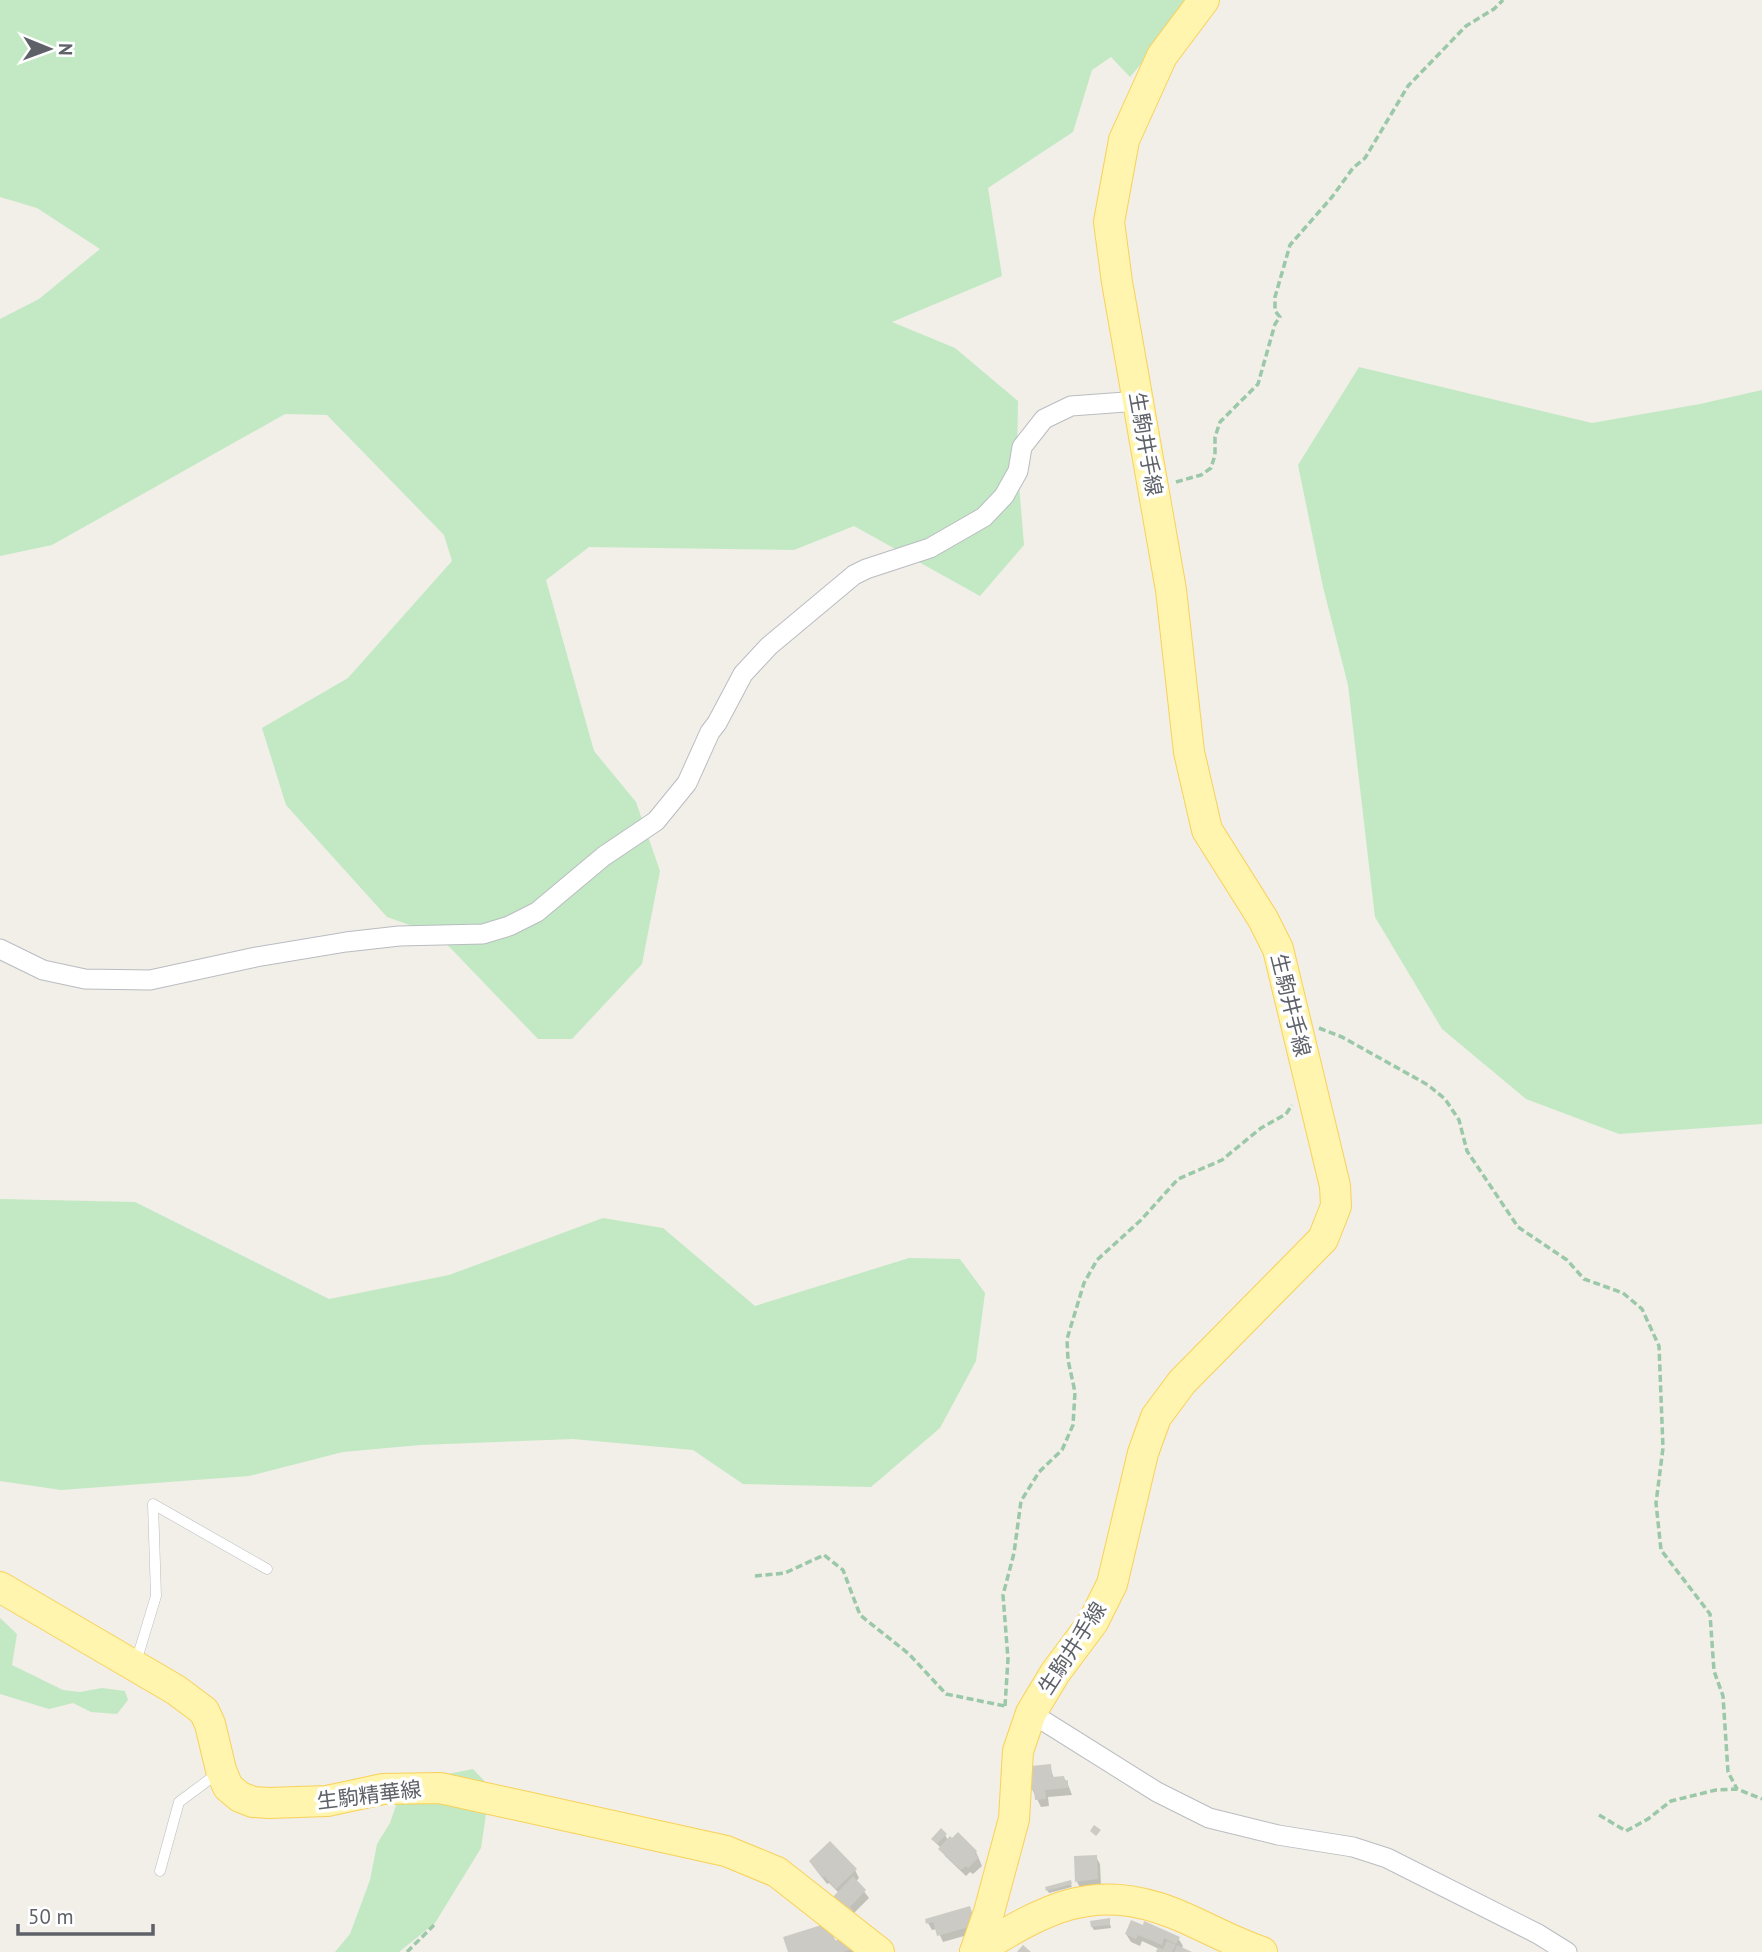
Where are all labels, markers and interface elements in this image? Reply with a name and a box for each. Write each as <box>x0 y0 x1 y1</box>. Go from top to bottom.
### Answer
north arrow <box>14 14 84 84</box>
text: N <box>54 43 78 56</box>
street label: 生駒井手線 <box>1124 390 1168 498</box>
street label: 生駒井手線 <box>1265 951 1317 1059</box>
street label: 生駒井手線 <box>1032 1597 1112 1699</box>
street label: 生駒精華線 <box>315 1775 423 1815</box>
scale bar <box>18 1892 152 1936</box>
text: 50 m <box>28 1903 74 1930</box>

